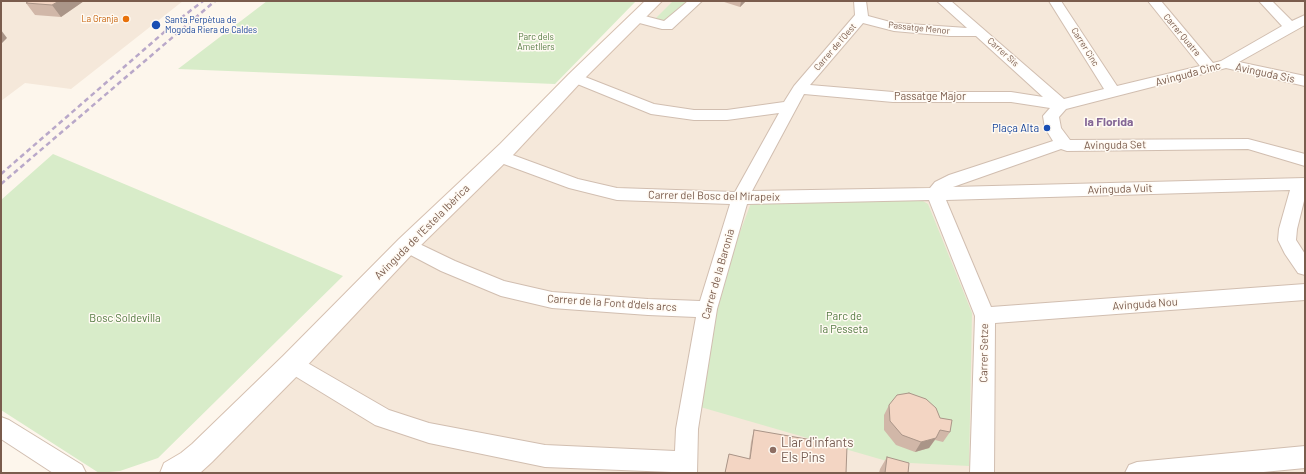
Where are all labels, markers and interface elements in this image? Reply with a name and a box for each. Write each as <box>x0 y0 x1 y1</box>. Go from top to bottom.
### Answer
street label: Carrer Quatre <box>1161 12 1203 58</box>
place label: La Granja <box>81 14 118 24</box>
marker: La Granja <box>121 14 131 24</box>
place label: Santa Perpètua de Mogoda Riera de Caldes <box>165 15 257 36</box>
marker: Santa Perpètua de Mogoda Riera de Caldes <box>150 19 162 31</box>
street label: Passatge Menor <box>888 19 950 37</box>
street label: Carrer de l'Oest <box>812 21 858 73</box>
street label: Carrer Cinc <box>1069 26 1101 68</box>
park label: Parc dels Ametllers <box>517 32 555 53</box>
street label: Carrer Sis <box>985 35 1021 69</box>
street label: Avinguda Cinc <box>1154 59 1222 89</box>
street label: Avinguda Sis <box>1234 60 1296 86</box>
street label: Passatge Major <box>894 89 966 103</box>
district label: la Florida <box>1085 115 1133 129</box>
place label: Plaça Alta <box>992 121 1039 135</box>
marker: Plaça Alta <box>1042 123 1052 133</box>
street label: Avinguda Set <box>1084 138 1146 152</box>
street label: Avinguda Vuit <box>1087 181 1153 197</box>
street label: Avinguda de l'Estela Ibèrica <box>372 182 472 282</box>
street label: Carrer del Bosc del Mirapeix <box>648 188 780 204</box>
street label: Carrer de la Baronia <box>699 227 737 321</box>
street label: Carrer de la Font d'dels arcs <box>547 292 677 314</box>
street label: Avinguda Nou <box>1112 295 1178 313</box>
park label: Parc de la Pesseta <box>820 309 868 335</box>
park label: Bosc Soldevilla <box>89 311 161 325</box>
street label: Carrer Setze <box>977 323 991 383</box>
place label: Llar d'infants Els Pins <box>781 435 854 466</box>
marker: Llar d'infants Els Pins <box>768 445 778 455</box>

